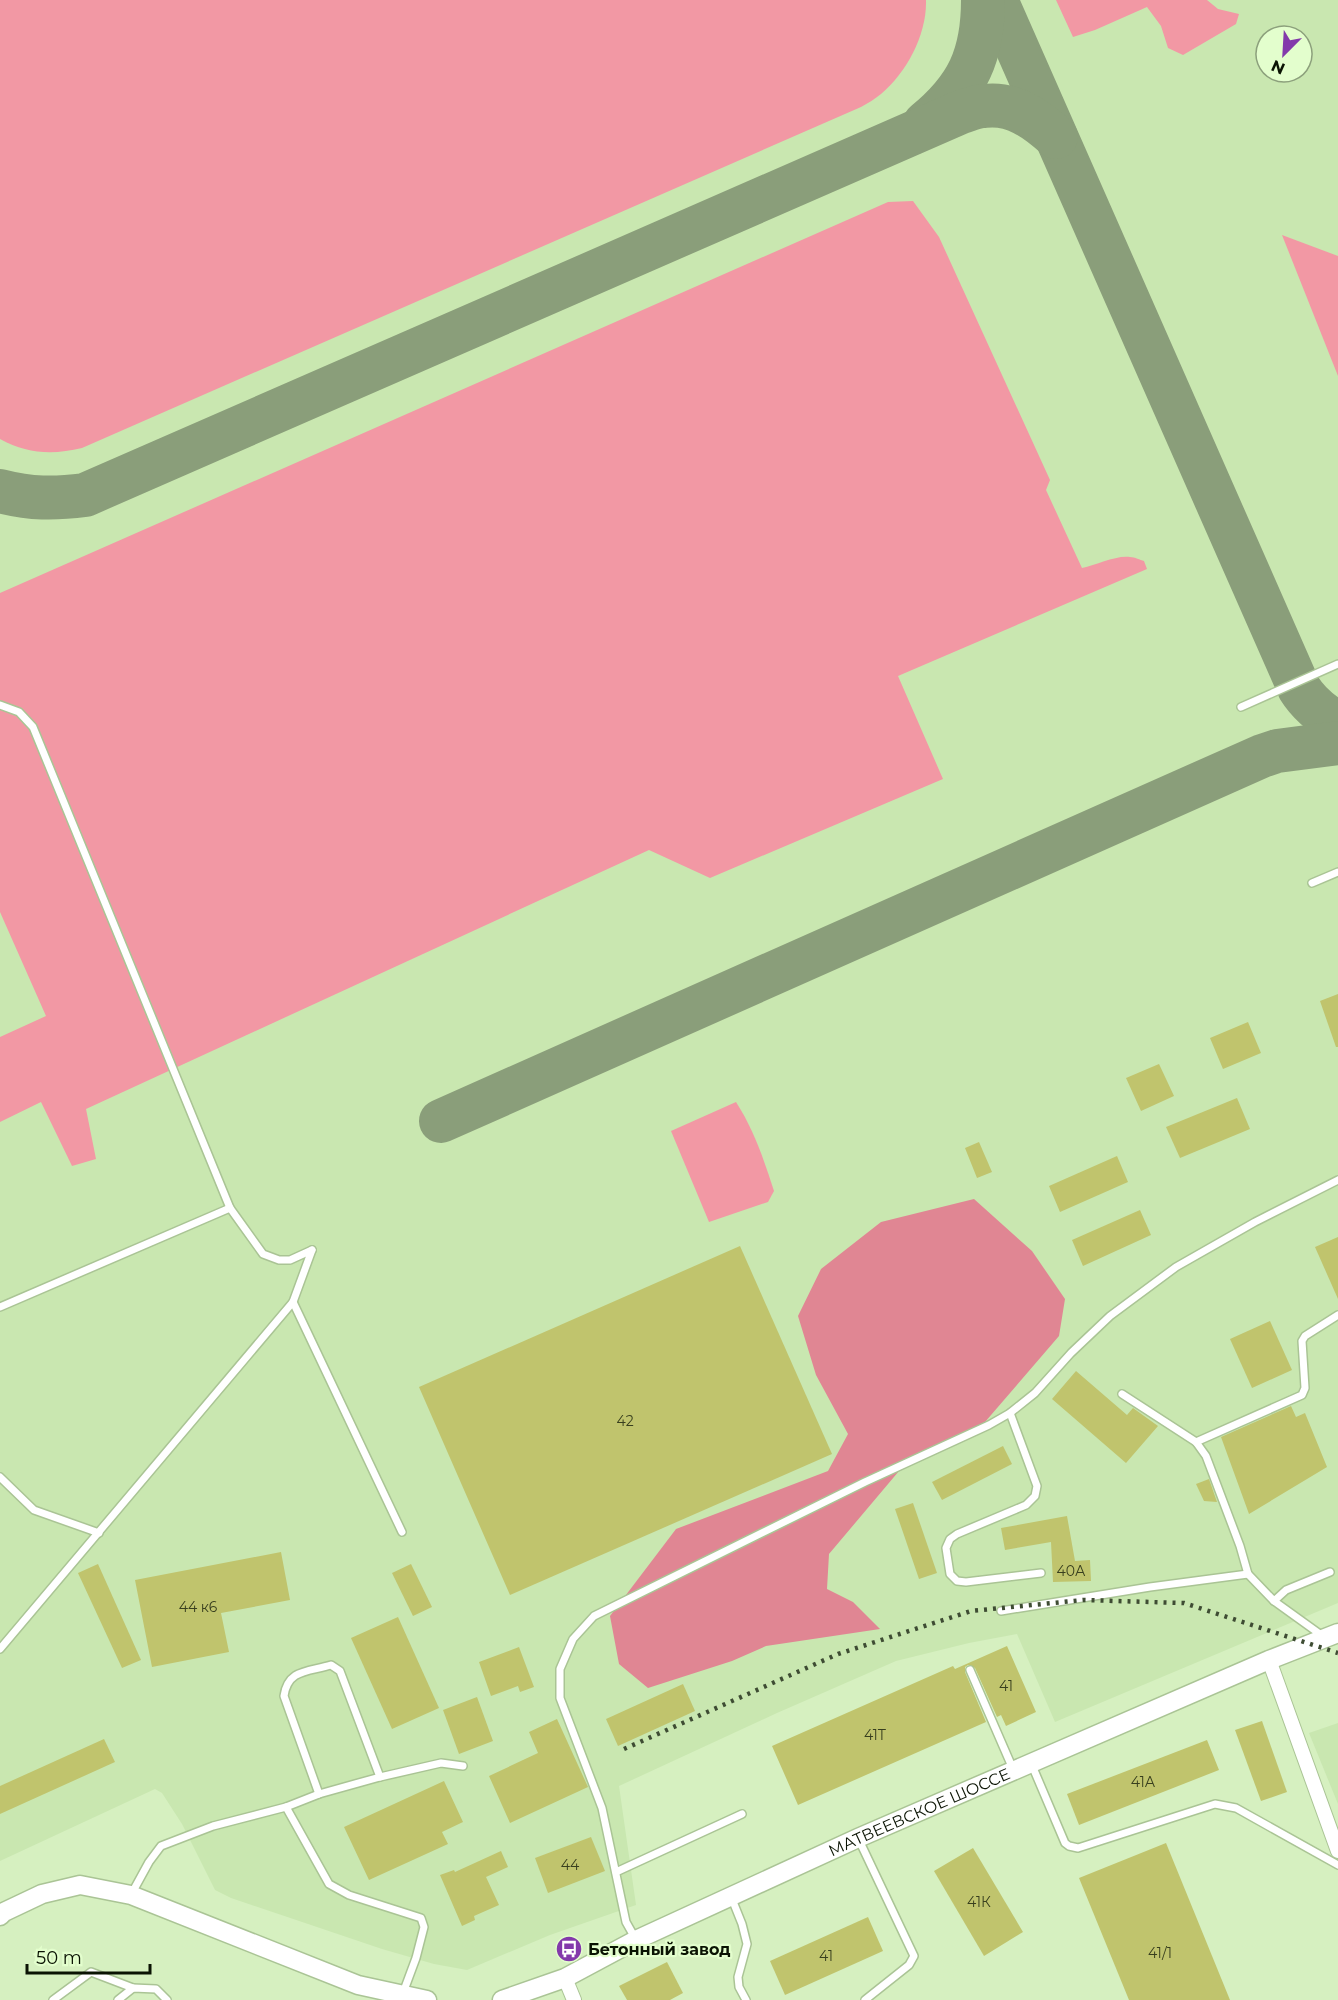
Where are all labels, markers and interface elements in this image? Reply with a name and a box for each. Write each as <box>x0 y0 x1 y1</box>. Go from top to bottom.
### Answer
north arrow <box>1254 24 1314 84</box>
text: N <box>1268 56 1288 79</box>
house number: 42 <box>616 1412 634 1430</box>
house number: 40А <box>1057 1562 1086 1580</box>
house number: 44 к6 <box>179 1598 218 1616</box>
house number: 41 <box>999 1677 1013 1695</box>
house number: 41Т <box>864 1726 887 1744</box>
street label: МАТВЕЕВСКОЕ ШОССЕ <box>825 1764 1013 1860</box>
house number: 41А <box>1131 1773 1156 1791</box>
house number: 44 <box>561 1856 580 1874</box>
house number: 41К <box>967 1893 991 1911</box>
bus stop icon: Бетонный завод <box>554 1934 584 1964</box>
scale bar <box>27 1937 150 1975</box>
place label: Бетонный завод <box>588 1940 730 1959</box>
house number: 41/1 <box>1148 1944 1172 1962</box>
text: 50 m <box>36 1947 82 1969</box>
house number: 41 <box>819 1947 833 1965</box>

